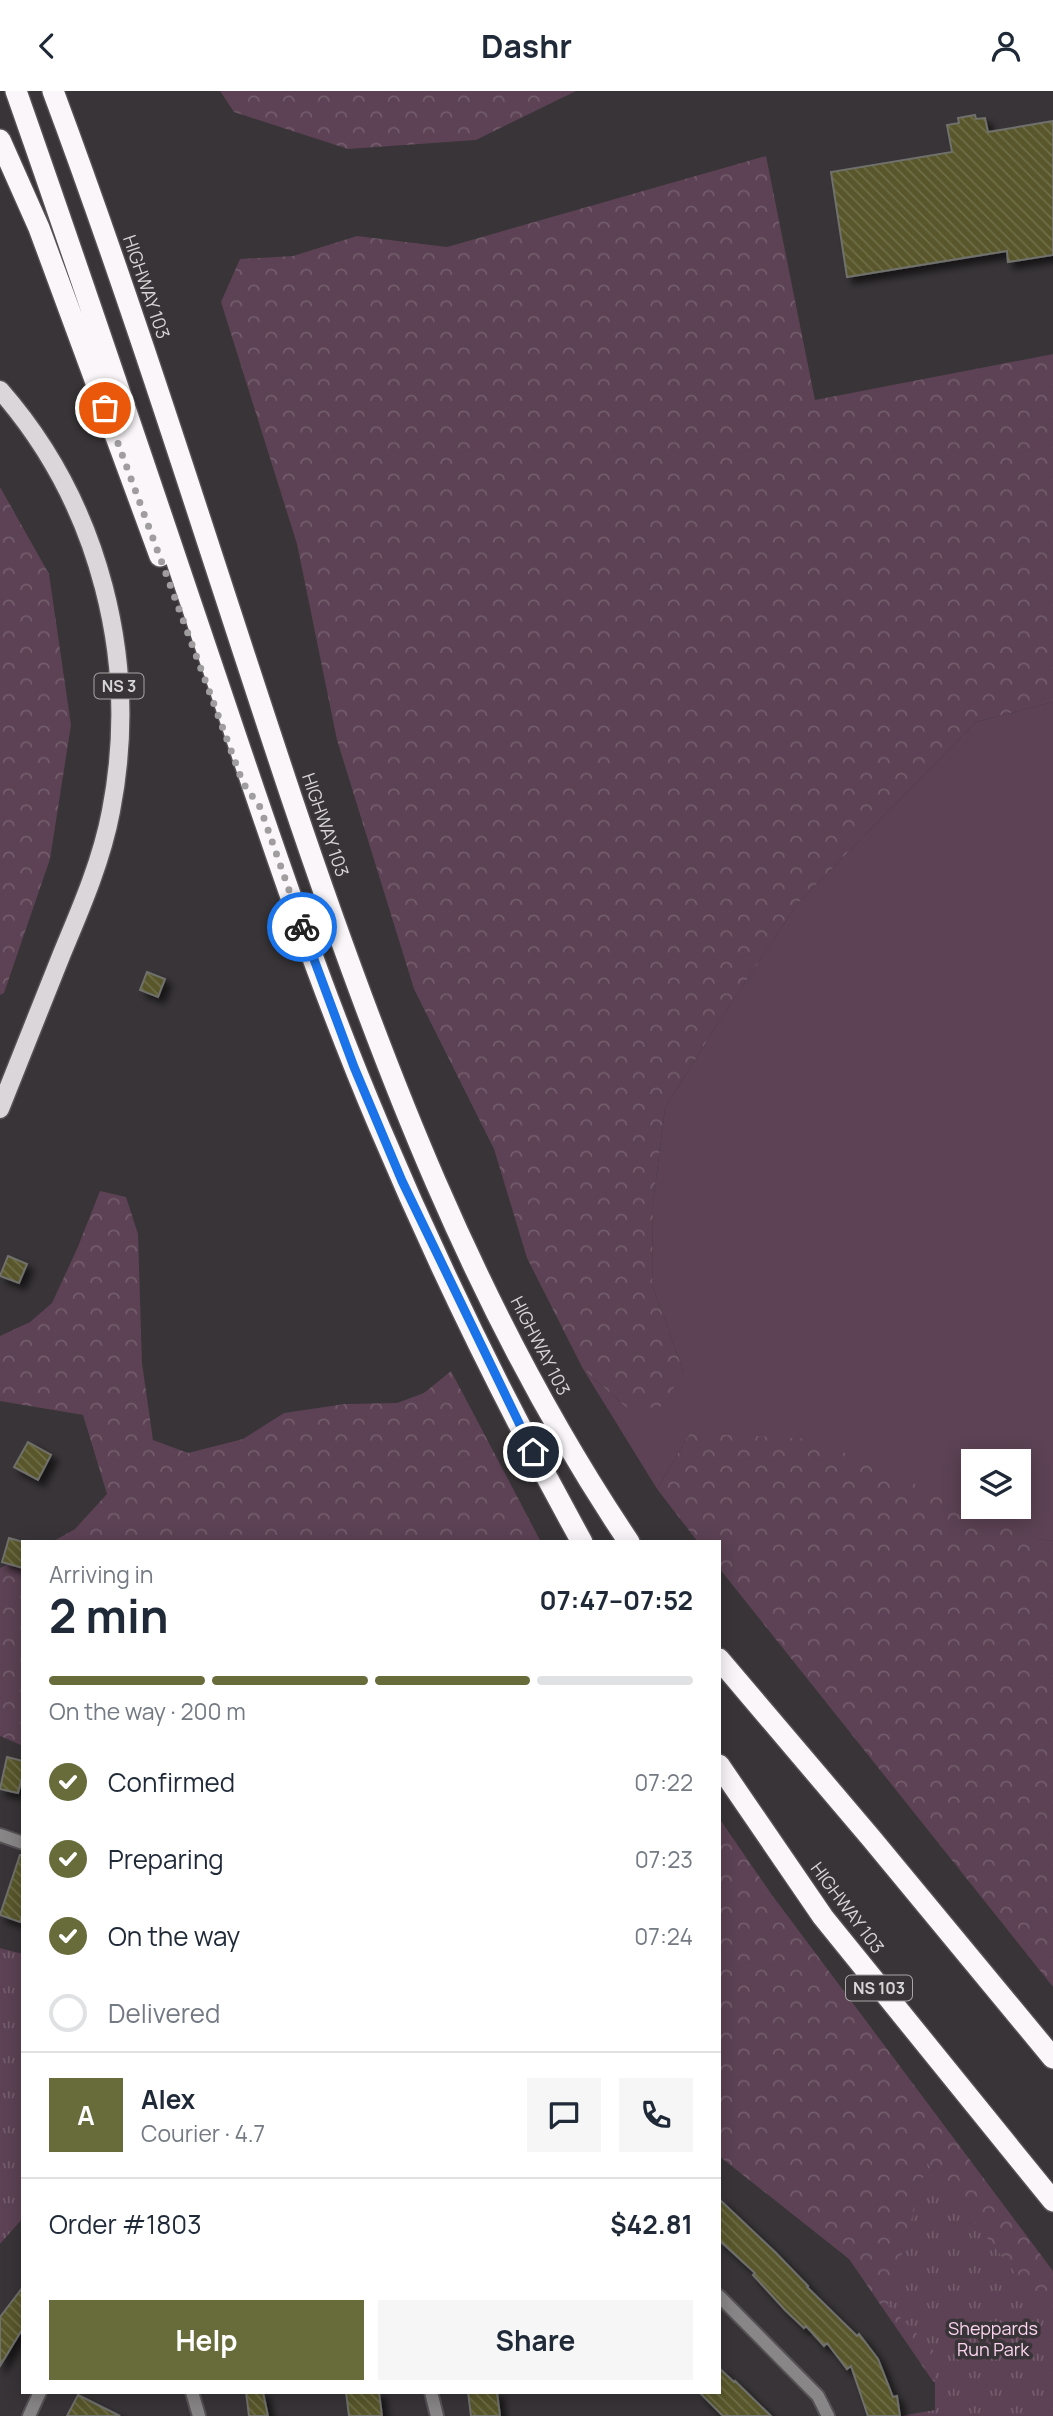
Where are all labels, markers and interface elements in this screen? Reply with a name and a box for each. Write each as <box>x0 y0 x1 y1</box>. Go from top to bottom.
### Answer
text: Dashr <box>481 24 572 68</box>
icon: back <box>28 27 66 65</box>
icon: person <box>987 27 1025 65</box>
street label: HIGHWAY 103 <box>118 232 176 342</box>
pin <box>75 378 135 438</box>
icon: bag <box>86 389 124 427</box>
road number: NS 3 <box>94 673 144 699</box>
street label: HIGHWAY 103 <box>297 770 355 880</box>
courier <box>267 892 337 962</box>
icon: bike <box>283 908 321 946</box>
street label: HIGHWAY 103 <box>506 1292 576 1399</box>
pin <box>503 1422 563 1482</box>
icon: home <box>514 1433 552 1471</box>
map controls <box>961 1449 1031 1519</box>
button: layers <box>961 1449 1031 1519</box>
text: Arriving in <box>49 1558 154 1590</box>
text: 07:47–07:52 <box>540 1582 693 1618</box>
text: 2 min <box>49 1584 169 1647</box>
text: On the way · 200 m <box>49 1695 246 1727</box>
icon: check <box>49 1763 87 1801</box>
text: Confirmed <box>108 1764 235 1800</box>
text: 07:22 <box>634 1766 693 1798</box>
icon: check <box>49 1840 87 1878</box>
text: Preparing <box>108 1841 224 1877</box>
text: 07:23 <box>635 1843 693 1875</box>
street label: HIGHWAY 103 <box>806 1857 890 1958</box>
icon: check <box>49 1917 87 1955</box>
text: On the way <box>108 1918 240 1954</box>
text: 07:24 <box>634 1920 693 1952</box>
road number: NS 103 <box>846 1975 912 2001</box>
text: Delivered <box>108 1995 220 2031</box>
button: chat <box>527 2078 601 2152</box>
button: phone <box>619 2078 693 2152</box>
text: Alex <box>141 2081 195 2117</box>
text: A <box>77 2097 95 2133</box>
text: Courier · 4.7 <box>141 2117 265 2149</box>
text: Order #1803 <box>49 2206 202 2242</box>
text: $42.81 <box>610 2206 693 2242</box>
button: Help <box>49 2300 364 2380</box>
button: Share <box>378 2300 693 2380</box>
park label: Sheppards Run Park <box>948 2316 1038 2361</box>

